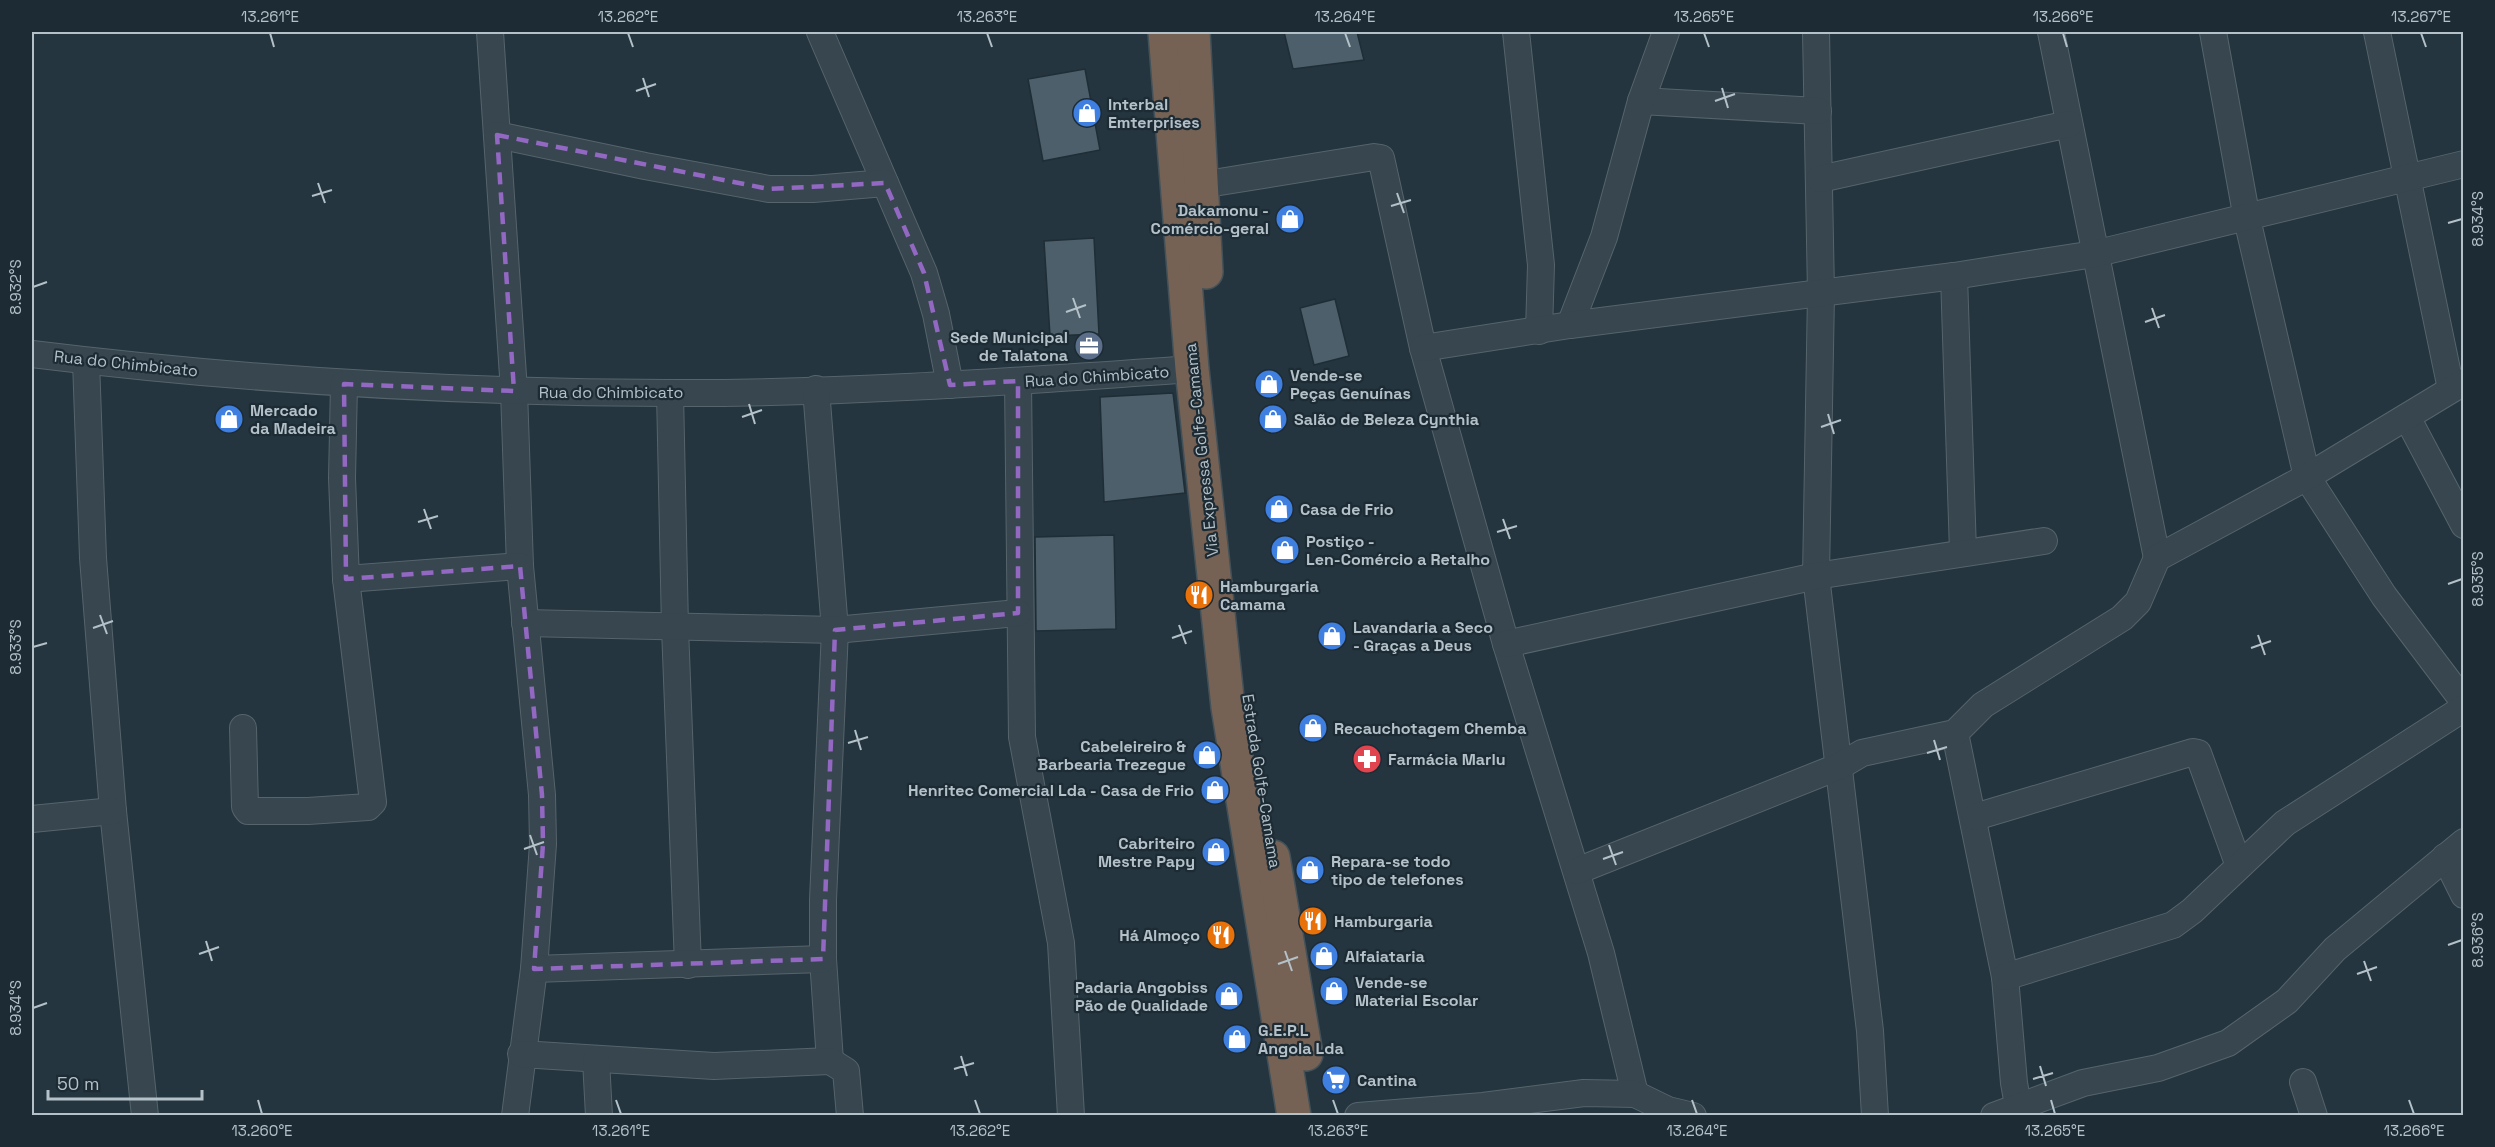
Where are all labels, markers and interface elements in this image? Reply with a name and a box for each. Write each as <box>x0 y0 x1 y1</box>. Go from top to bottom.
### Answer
text: 13.261°E <box>241 7 299 26</box>
text: 13.262°E <box>598 7 658 26</box>
text: 13.263°E <box>957 7 1017 26</box>
text: 13.264°E <box>1315 7 1375 26</box>
text: 13.265°E <box>1674 7 1734 26</box>
text: 13.266°E <box>2033 7 2093 26</box>
text: 13.267°E <box>2391 7 2451 26</box>
place label: Interbal Emterprises <box>1108 94 1200 133</box>
shop icon: Interbal Emterprises <box>1071 97 1103 129</box>
text: 8.934°S <box>2468 191 2487 247</box>
place label: Dakamonu - Comércio-geral <box>1151 200 1269 239</box>
shop icon: Dakamonu - Comércio-geral <box>1274 203 1306 235</box>
text: 8.932°S <box>6 259 25 315</box>
place label: Sede Municipal de Talatona <box>950 327 1068 366</box>
office icon: Sede Municipal de Talatona <box>1073 330 1105 362</box>
street label: Via Expressa Golfe-Camama <box>1180 342 1223 558</box>
street label: Rua do Chimbicato <box>53 345 199 382</box>
street label: Rua do Chimbicato <box>1024 361 1170 392</box>
place label: Vende-se Peças Genuínas <box>1290 365 1411 404</box>
shop icon: Vende-se Peças Genuínas <box>1253 368 1285 400</box>
street label: Rua do Chimbicato <box>539 382 683 403</box>
place label: Mercado da Madeira <box>250 400 336 439</box>
shop icon: Mercado da Madeira <box>213 403 245 435</box>
shop icon: Salão de Beleza Cynthia <box>1257 403 1289 435</box>
place label: Salão de Beleza Cynthia <box>1294 409 1479 430</box>
shop icon: Casa de Frio <box>1263 493 1295 525</box>
place label: Casa de Frio <box>1300 499 1394 520</box>
place label: Postiço - Len-Comércio a Retalho <box>1306 531 1490 570</box>
shop icon: Postiço - Len-Comércio a Retalho <box>1269 534 1301 566</box>
text: 8.935°S <box>2468 551 2487 607</box>
place label: Hamburgaria Camama <box>1220 576 1319 615</box>
restaurant icon: Hamburgaria Camama <box>1183 579 1215 611</box>
place label: Lavandaria a Seco - Graças a Deus <box>1353 617 1493 656</box>
text: 8.933°S <box>6 619 25 675</box>
shop icon: Lavandaria a Seco - Graças a Deus <box>1316 620 1348 652</box>
street label: Estrada Golfe-Camama <box>1237 692 1286 870</box>
shop icon: Recauchotagem Chemba <box>1297 712 1329 744</box>
place label: Recauchotagem Chemba <box>1334 718 1526 739</box>
place label: Cabeleireiro & Barbearia Trezegue <box>1038 736 1187 775</box>
shop icon: Cabeleireiro & Barbearia Trezegue <box>1191 739 1223 771</box>
pharmacy icon: Farmácia Marlu <box>1351 743 1383 775</box>
place label: Farmácia Marlu <box>1388 749 1506 770</box>
shop icon: Henritec Comercial Lda - Casa de Frio <box>1199 774 1231 806</box>
place label: Henritec Comercial Lda - Casa de Frio <box>908 780 1194 801</box>
place label: Cabriteiro Mestre Papy <box>1098 833 1195 872</box>
shop icon: Cabriteiro Mestre Papy <box>1200 836 1232 868</box>
place label: Repara-se todo tipo de telefones <box>1331 851 1464 890</box>
shop icon: Repara-se todo tipo de telefones <box>1294 854 1326 886</box>
restaurant icon: Hamburgaria <box>1297 905 1329 937</box>
place label: Hamburgaria <box>1334 911 1433 932</box>
text: 8.936°S <box>2468 912 2487 968</box>
restaurant icon: Há Almoço <box>1205 919 1237 951</box>
place label: Há Almoço <box>1119 925 1200 946</box>
shop icon: Alfaiataria <box>1308 940 1340 972</box>
place label: Alfaiataria <box>1345 946 1425 967</box>
place label: Vende-se Material Escolar <box>1355 972 1478 1011</box>
shop icon: Vende-se Material Escolar <box>1318 975 1350 1007</box>
place label: Padaria Angobiss Pão de Qualidade <box>1075 977 1208 1016</box>
text: 8.934°S <box>6 980 25 1036</box>
shop icon: Padaria Angobiss Pão de Qualidade <box>1213 980 1245 1012</box>
place label: G.E.P.L Angola Lda <box>1258 1020 1344 1059</box>
shop icon: G.E.P.L Angola Lda <box>1221 1023 1253 1055</box>
scale bar <box>48 1063 202 1101</box>
supermarket icon: Cantina <box>1320 1064 1352 1096</box>
place label: Cantina <box>1357 1070 1417 1091</box>
text: 50 m <box>57 1072 99 1095</box>
text: 13.260°E <box>231 1121 293 1140</box>
text: 13.261°E <box>592 1121 650 1140</box>
text: 13.262°E <box>950 1121 1010 1140</box>
text: 13.263°E <box>1308 1121 1368 1140</box>
text: 13.264°E <box>1667 1121 1727 1140</box>
text: 13.265°E <box>2025 1121 2085 1140</box>
text: 13.266°E <box>2384 1121 2444 1140</box>

